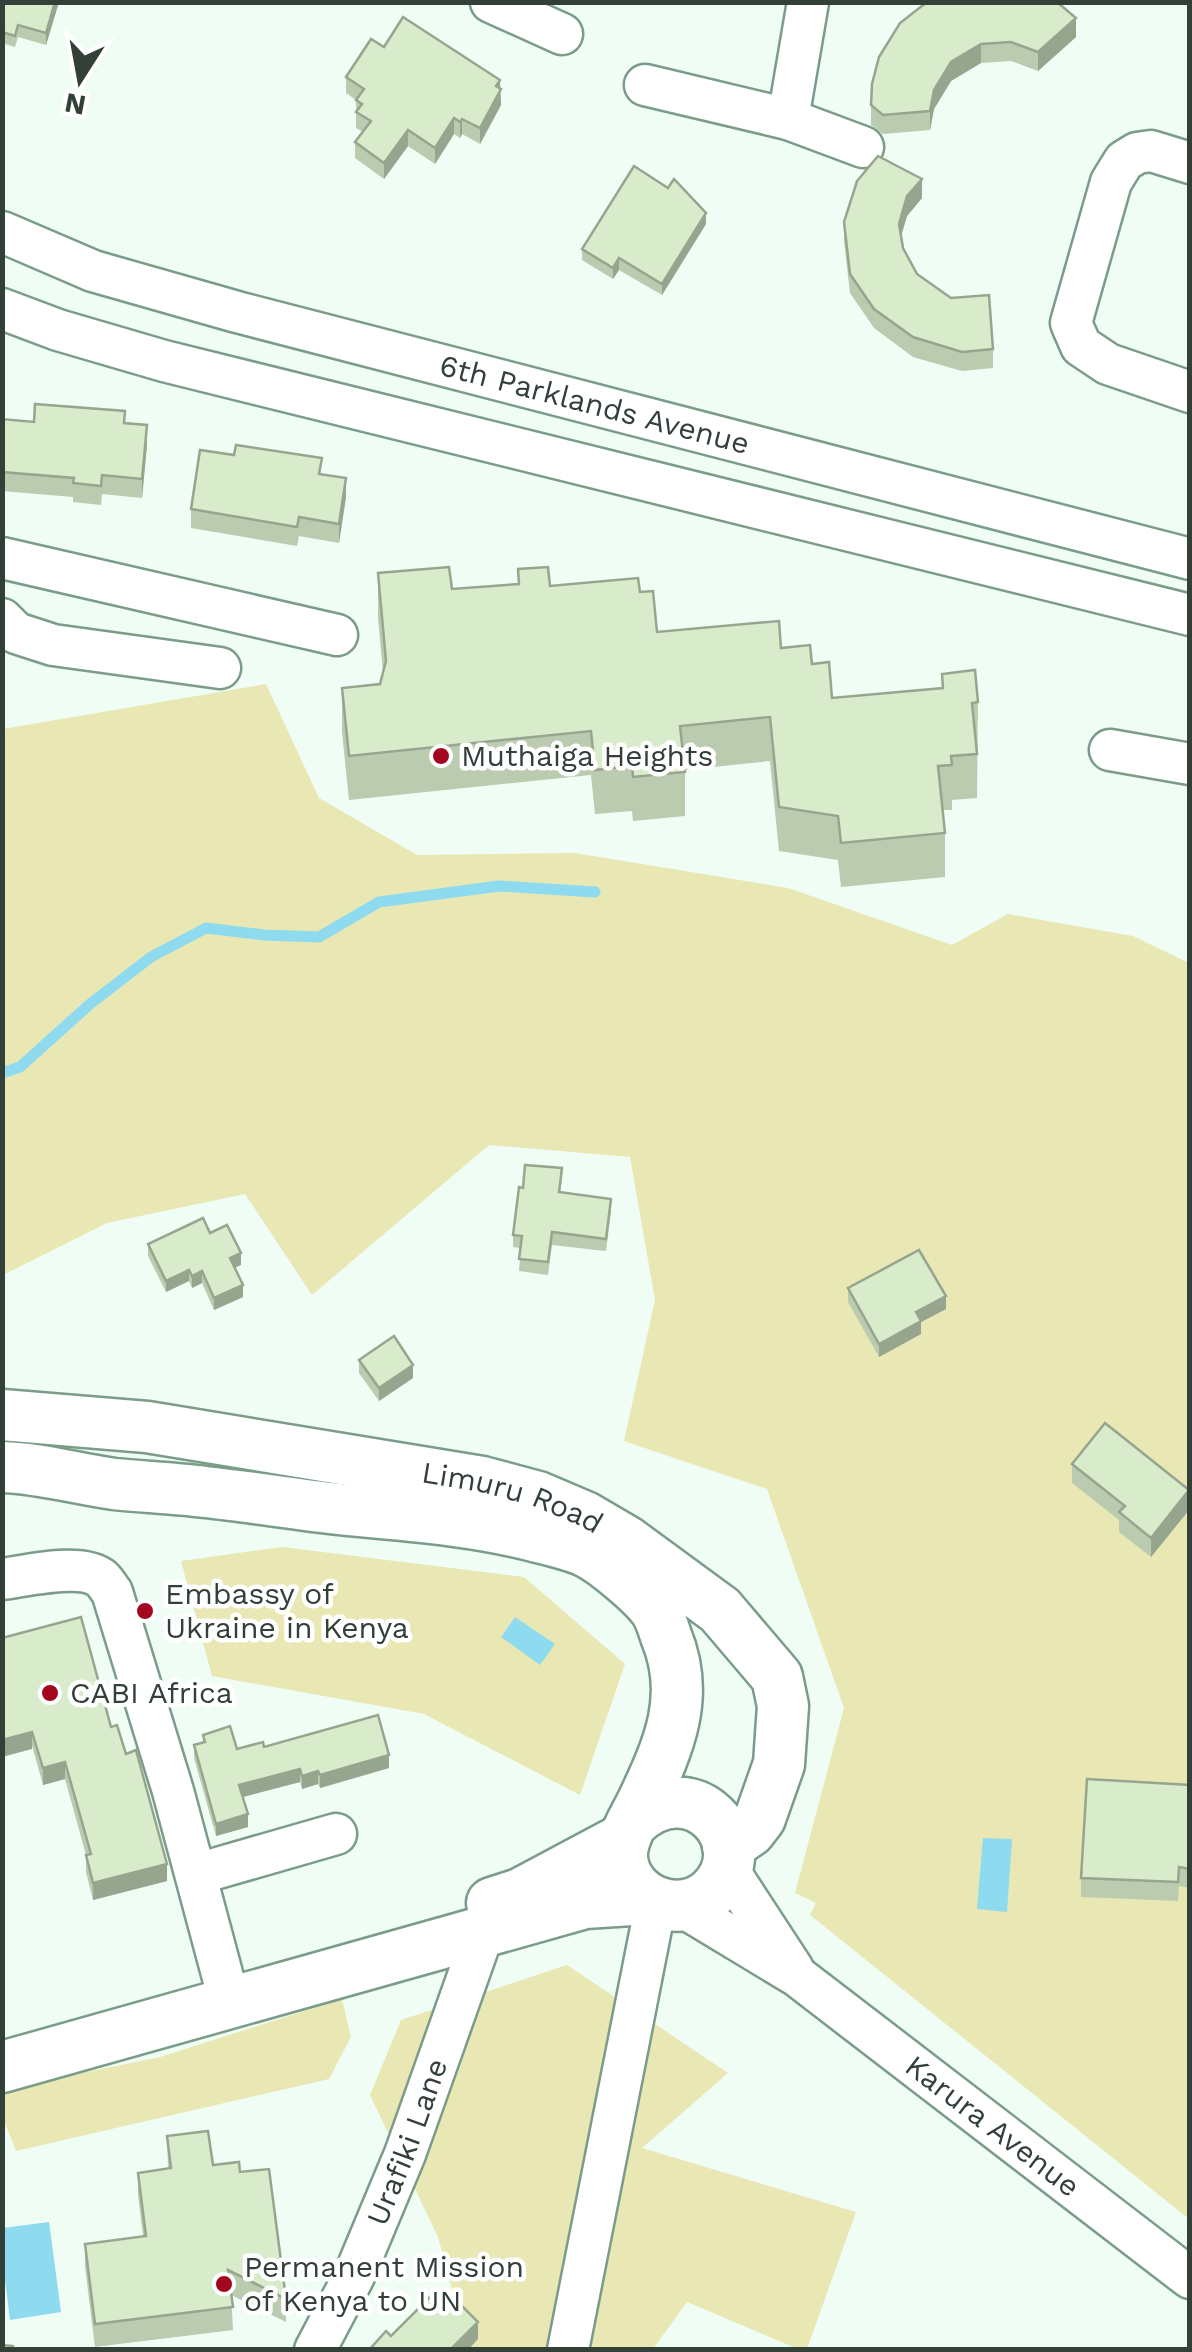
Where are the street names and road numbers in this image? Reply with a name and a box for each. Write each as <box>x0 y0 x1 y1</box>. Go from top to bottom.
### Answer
street label: 6th Parklands Avenue <box>436 347 753 461</box>
street label: Limuru Road <box>419 1454 609 1541</box>
street label: Karura Avenue <box>899 2048 1087 2204</box>
street label: Urafiki Lane <box>359 2054 454 2230</box>

